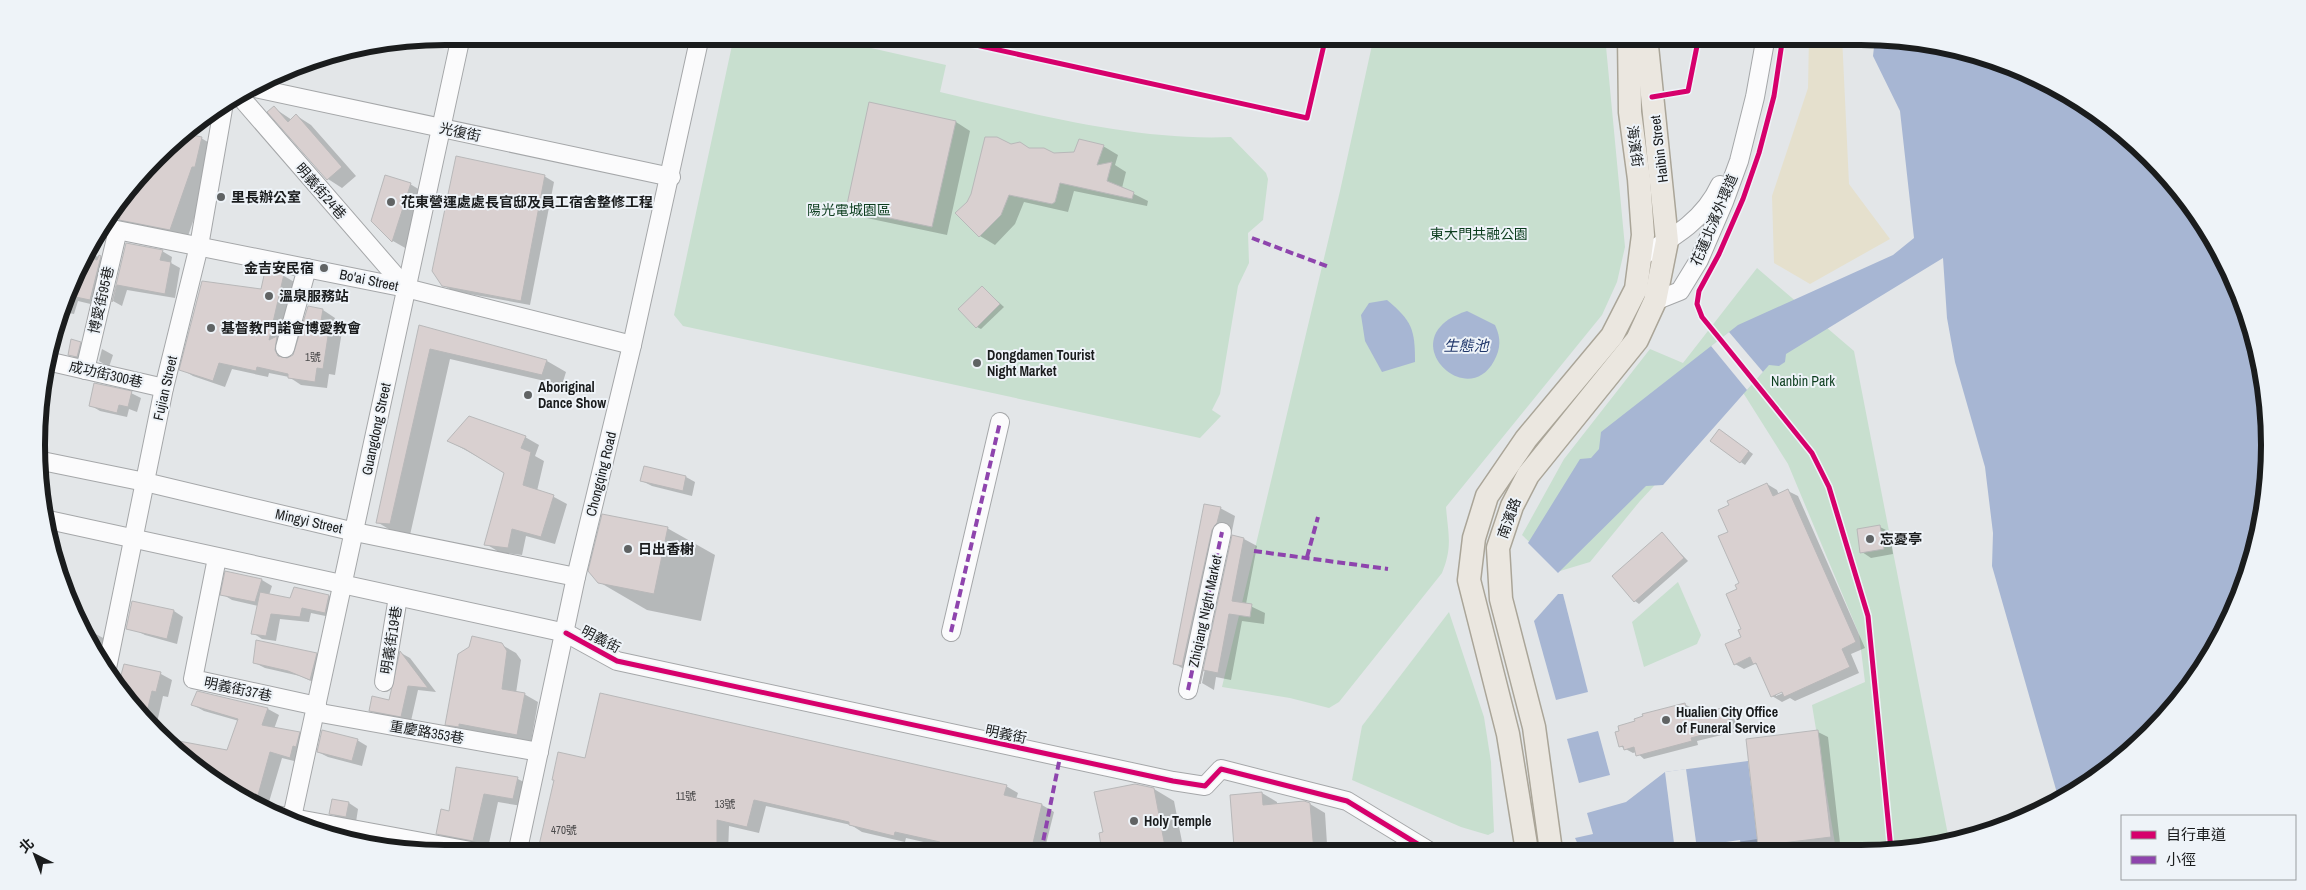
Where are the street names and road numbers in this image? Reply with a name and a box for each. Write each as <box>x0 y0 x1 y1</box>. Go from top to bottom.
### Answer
street label: Haibin Street <box>1646 114 1672 184</box>
street label: 光復街 <box>438 119 482 145</box>
street label: 海濱街 <box>1623 124 1647 168</box>
street label: 明義街24巷 <box>292 159 350 223</box>
street label: 花蓮北濱外環道 <box>1687 171 1741 269</box>
street label: 博愛街95巷 <box>84 264 118 336</box>
street label: Bo'ai Street <box>338 265 400 295</box>
street label: Fujian Street <box>149 354 181 422</box>
street label: 成功街300巷 <box>67 357 145 391</box>
street label: Guangdong Street <box>357 381 395 477</box>
street label: Chongqing Road <box>582 430 620 518</box>
street label: 南濱路 <box>1493 495 1525 541</box>
street label: Mingyi Street <box>274 505 344 537</box>
street label: Zhiqiang Night Market <box>1184 553 1226 669</box>
street label: 明義街19巷 <box>377 605 405 675</box>
street label: 明義街 <box>578 621 624 657</box>
street label: 明義街37巷 <box>202 673 274 705</box>
street label: 重慶路353巷 <box>388 717 466 747</box>
street label: 明義街 <box>984 721 1028 747</box>

